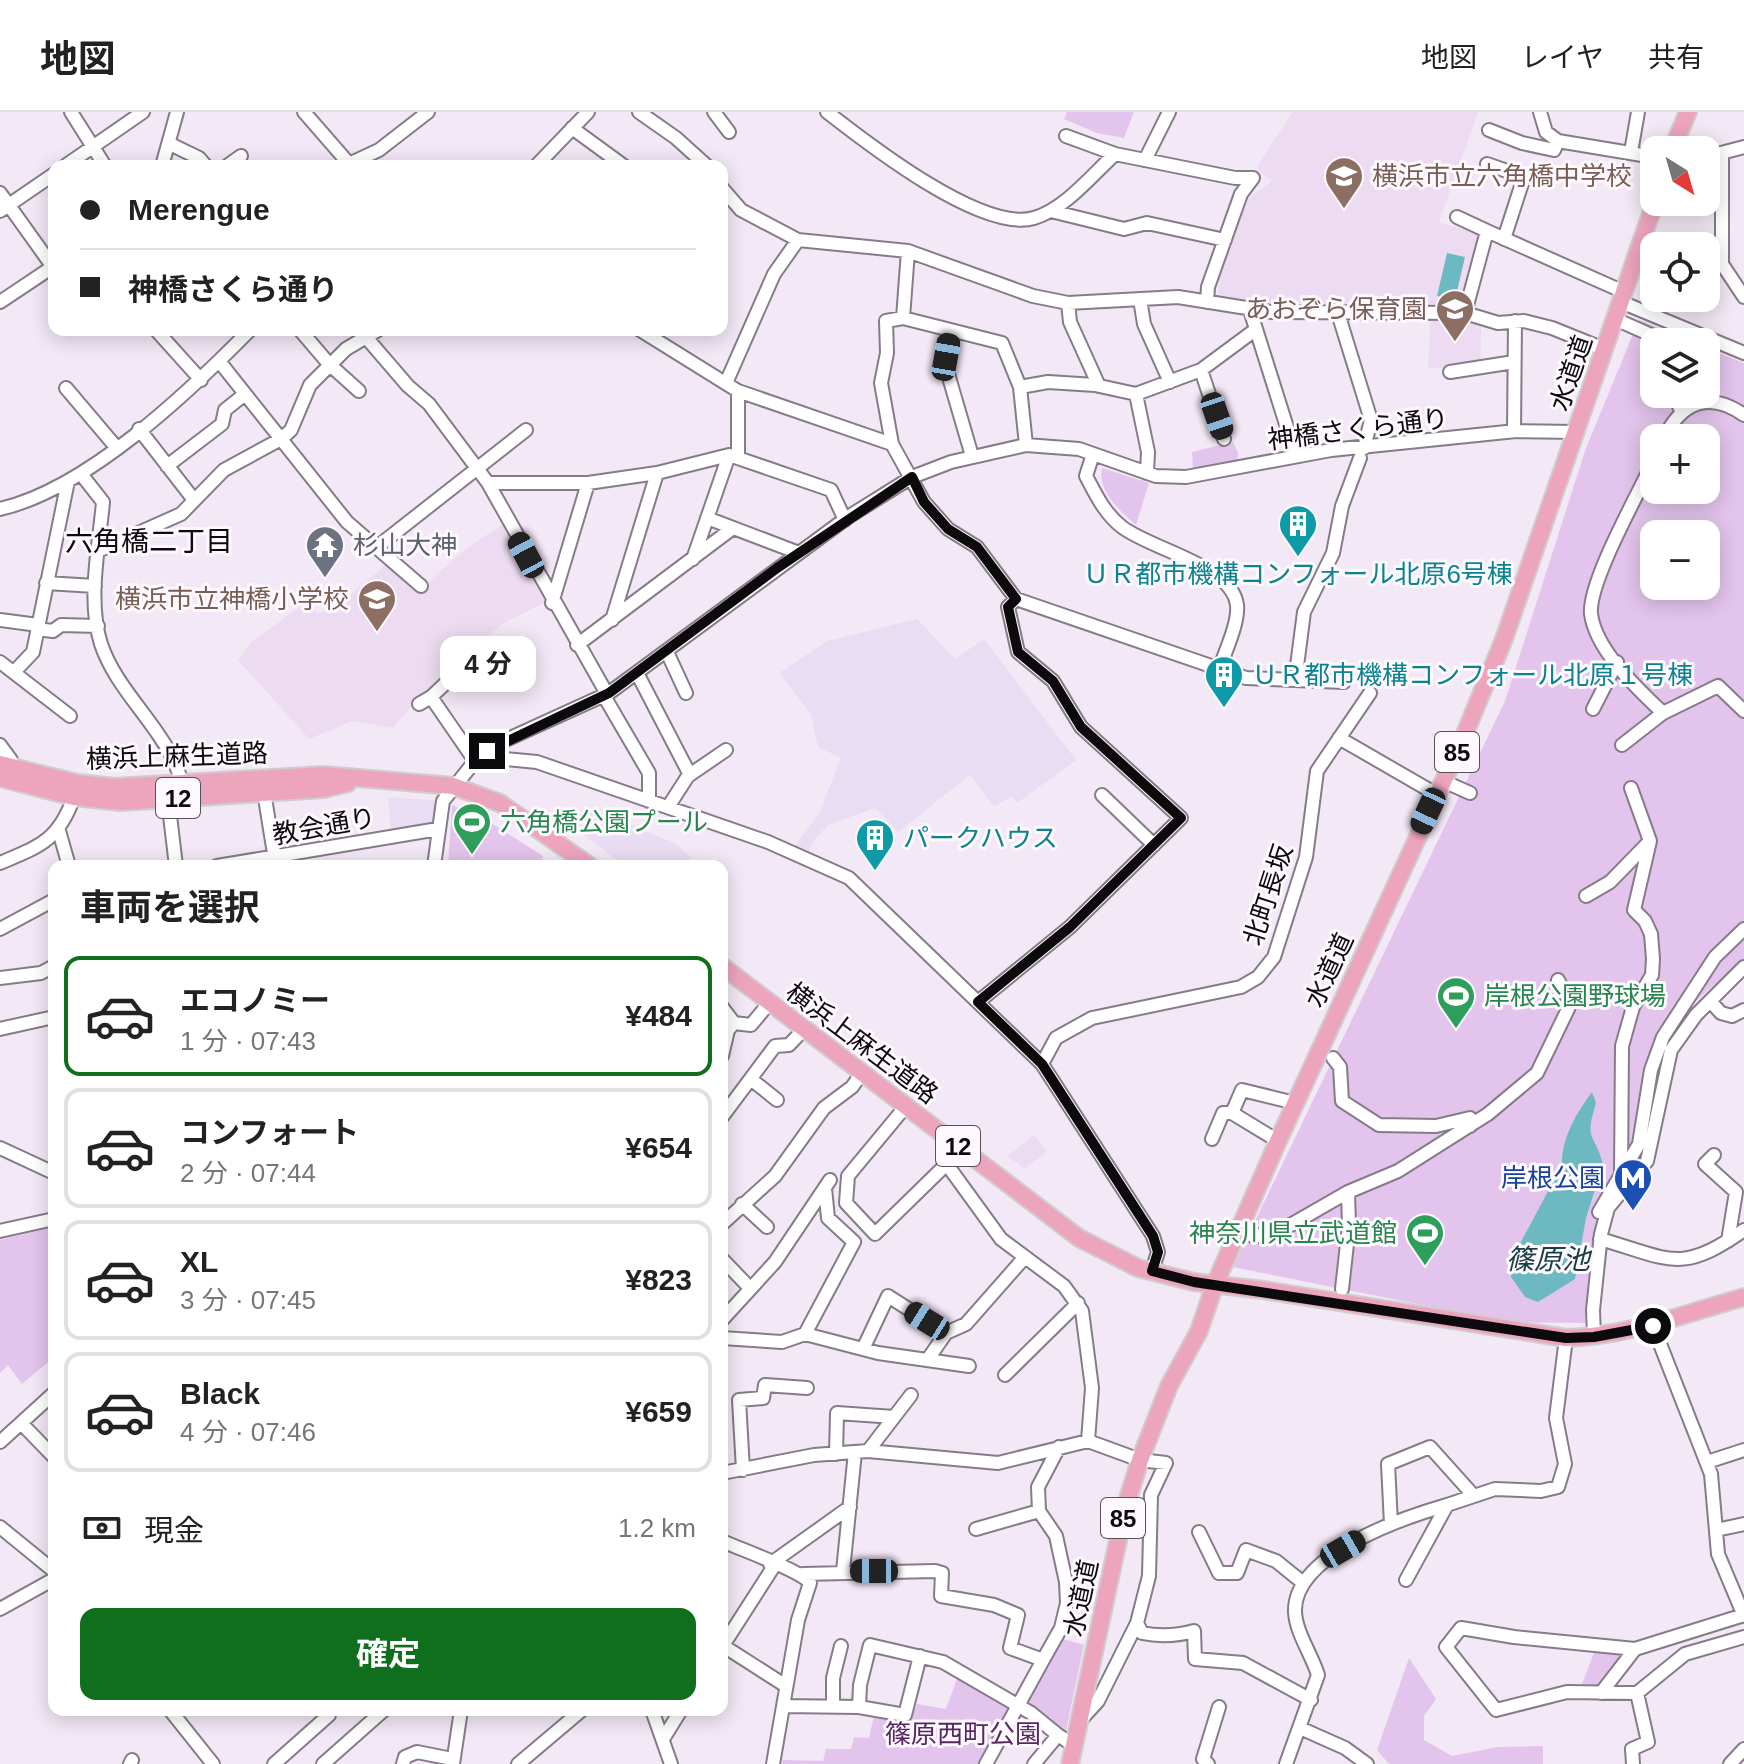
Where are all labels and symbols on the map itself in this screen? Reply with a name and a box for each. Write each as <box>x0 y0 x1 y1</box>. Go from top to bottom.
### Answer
north arrow <box>1640 136 1720 216</box>
school or university icon: 横浜市立六角橋中学校 <box>1323 155 1365 210</box>
place label: 横浜市立六角橋中学校 <box>1372 161 1632 191</box>
school or university icon: あおぞら保育園 <box>1434 288 1476 343</box>
place label: あおぞら保育園 <box>1245 294 1427 324</box>
car <box>930 331 962 383</box>
street label: 水道道 <box>1544 331 1598 415</box>
car <box>1198 389 1236 443</box>
street label: 神橋さくら通り <box>1266 403 1450 455</box>
building icon: ＵＲ都市機構コンフォール北原6号棟 <box>1277 503 1319 558</box>
temple icon: 杉山大神 <box>304 524 346 579</box>
district label: 六角橋二丁目 <box>65 526 233 557</box>
car <box>504 528 548 582</box>
place label: 杉山大神 <box>353 530 457 560</box>
place label: ＵＲ都市機構コンフォール北原6号棟 <box>1083 559 1513 589</box>
school or university icon: 横浜市立神橋小学校 <box>356 578 398 633</box>
place label: 横浜市立神橋小学校 <box>115 584 349 614</box>
callout: 4 分 <box>439 635 535 691</box>
building icon: ＵＲ都市機構コンフォール北原１号棟 <box>1203 654 1245 709</box>
place label: ＵＲ都市機構コンフォール北原１号棟 <box>1252 660 1693 690</box>
road number: 85 <box>1435 732 1479 772</box>
route end <box>469 733 505 769</box>
street label: 横浜上麻生道路 <box>86 738 268 774</box>
road number: 12 <box>156 778 200 818</box>
car <box>1407 784 1449 838</box>
sports icon: 六角橋公園プール <box>451 801 493 856</box>
street label: 教会通り <box>270 802 378 850</box>
place label: 六角橋公園プール <box>500 807 708 837</box>
building icon: パークハウス <box>854 817 896 872</box>
place label: パークハウス <box>903 823 1058 853</box>
street label: 北町長坂 <box>1238 841 1298 949</box>
street label: 水道道 <box>1299 928 1359 1012</box>
sports icon: 岸根公園野球場 <box>1435 975 1477 1030</box>
street label: 横浜上麻生道路 <box>780 976 944 1110</box>
place label: 岸根公園野球場 <box>1484 981 1666 1011</box>
road number: 12 <box>936 1126 980 1166</box>
metro station icon: 岸根公園 <box>1612 1157 1654 1212</box>
place label: 岸根公園 <box>1501 1163 1605 1193</box>
sports icon: 神奈川県立武道館 <box>1404 1212 1446 1267</box>
place label: 神奈川県立武道館 <box>1189 1218 1397 1248</box>
water label: 篠原池 <box>1506 1244 1593 1275</box>
car <box>900 1298 954 1344</box>
route start <box>1635 1308 1671 1344</box>
road number: 85 <box>1101 1498 1145 1538</box>
car <box>1316 1527 1370 1571</box>
street label: 水道道 <box>1058 1557 1104 1639</box>
car <box>850 1559 898 1583</box>
park label: 篠原西町公園 <box>885 1719 1041 1749</box>

